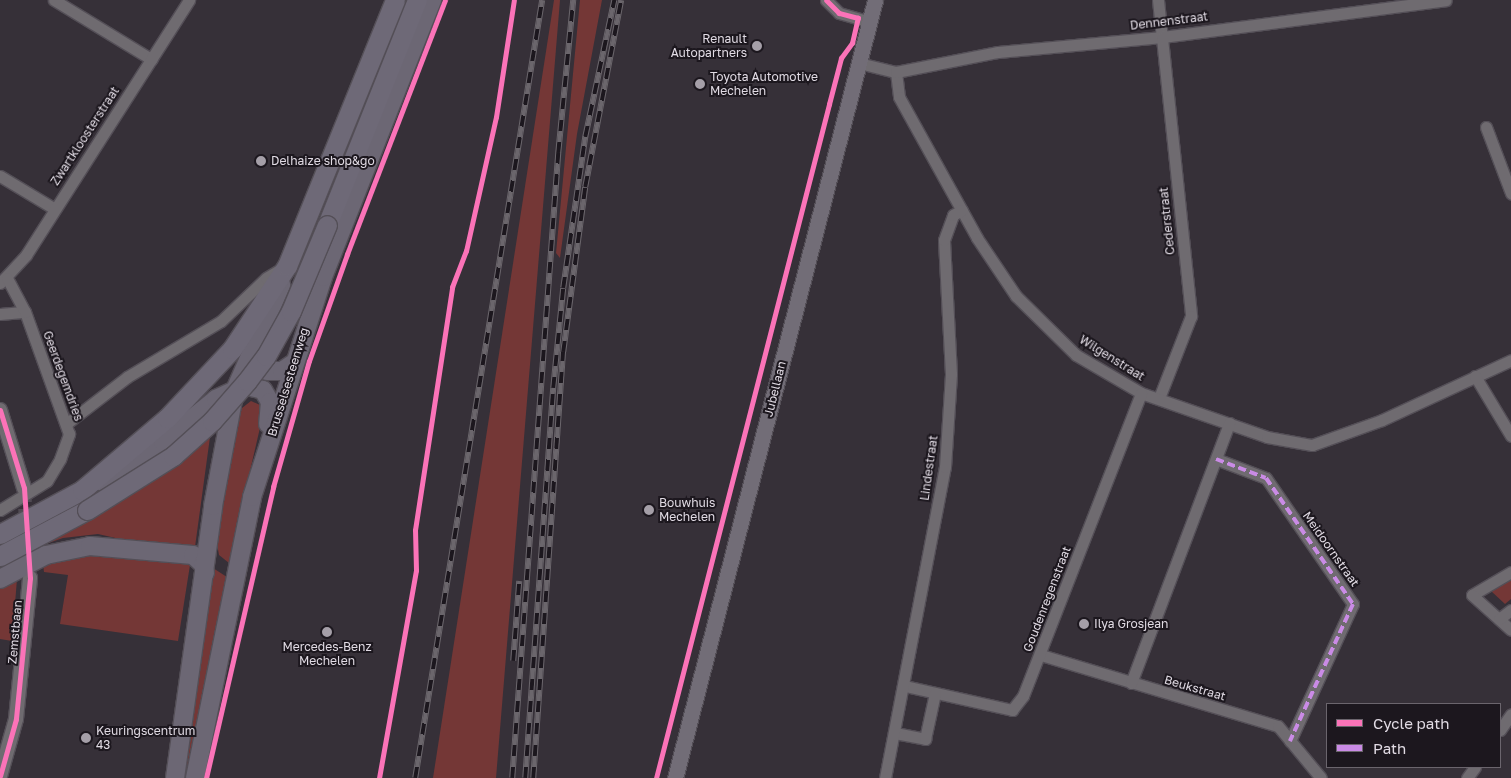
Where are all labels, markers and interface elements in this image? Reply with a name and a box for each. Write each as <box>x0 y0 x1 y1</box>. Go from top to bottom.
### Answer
street label: Dennenstraat <box>1129 9 1209 33</box>
place label: Renault Autopartners <box>671 32 747 60</box>
marker: Renault Autopartners <box>751 40 763 52</box>
place label: Toyota Automotive Mechelen <box>710 70 818 98</box>
marker: Toyota Automotive Mechelen <box>694 78 706 90</box>
street label: Zwartkloosterstraat <box>48 84 122 188</box>
place label: Delhaize shop&go <box>271 154 375 168</box>
marker: Delhaize shop&go <box>255 155 267 167</box>
street label: Cederstraat <box>1156 186 1178 256</box>
street label: Brusselsesteenweg <box>265 326 311 438</box>
street label: Geerdegemdries <box>40 329 86 423</box>
street label: Wilgenstraat <box>1077 332 1147 384</box>
street label: Jubellaan <box>761 360 789 418</box>
street label: Lindestraat <box>917 434 941 502</box>
place label: Bouwhuis Mechelen <box>659 496 715 524</box>
marker: Bouwhuis Mechelen <box>643 504 655 516</box>
street label: Meidoornstraat <box>1300 509 1362 589</box>
street label: Goudenregenstraat <box>1020 544 1074 654</box>
street label: Zemstbaan <box>5 599 25 665</box>
place label: Ilya Grosjean <box>1094 617 1168 631</box>
marker: Ilya Grosjean <box>1078 618 1090 630</box>
marker: Mercedes-Benz Mechelen <box>321 626 333 638</box>
place label: Mercedes-Benz Mechelen <box>282 640 372 668</box>
street label: Beukstraat <box>1163 672 1227 704</box>
legend <box>1326 703 1501 768</box>
text: Cycle path <box>1373 714 1449 732</box>
place label: Keuringscentrum 43 <box>96 724 195 752</box>
marker: Keuringscentrum 43 <box>80 732 92 744</box>
text: Path <box>1373 739 1406 757</box>

